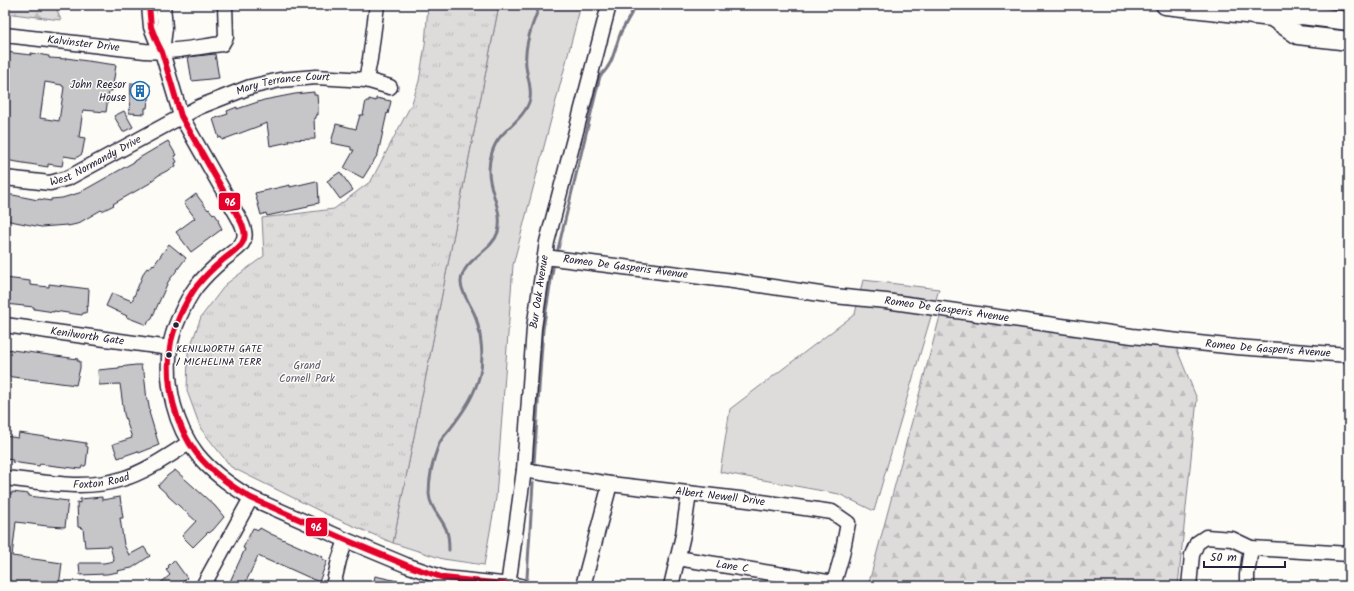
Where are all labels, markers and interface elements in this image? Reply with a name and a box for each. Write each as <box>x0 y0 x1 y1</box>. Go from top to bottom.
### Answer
street label: Kalvinster Drive <box>46 31 121 57</box>
street label: Mary Terrance Court <box>233 68 331 101</box>
place label: John Reesor House <box>70 76 127 107</box>
building icon: John Reesor House <box>129 80 151 102</box>
street label: West Normandy Drive <box>48 131 145 192</box>
line badge: 96 <box>218 192 241 211</box>
text: 96 <box>224 194 236 212</box>
street label: Romeo De Gasperis Avenue <box>562 250 689 284</box>
street label: Bur Oak Avenue <box>525 254 554 330</box>
street label: Romeo De Gasperis Avenue <box>883 292 1010 327</box>
unlabelled marker <box>171 320 181 330</box>
street label: Kenilworth Gate <box>49 322 125 351</box>
street label: Romeo De Gasperis Avenue <box>1204 335 1331 363</box>
place label: KENILWORTH GATE / MICHELINA TERR <box>176 341 263 370</box>
marker: KENILWORTH GATE / MICHELINA TERR <box>164 350 174 360</box>
park label: Grand Cornell Park <box>279 357 336 388</box>
street label: Foxton Road <box>73 468 133 494</box>
street label: Albert Newell Drive <box>674 483 766 511</box>
line badge: 96 <box>305 517 328 537</box>
text: 96 <box>310 519 322 537</box>
scale bar <box>1204 543 1285 569</box>
text: 50 m <box>1210 548 1237 567</box>
street label: Lane C <box>715 555 750 578</box>

